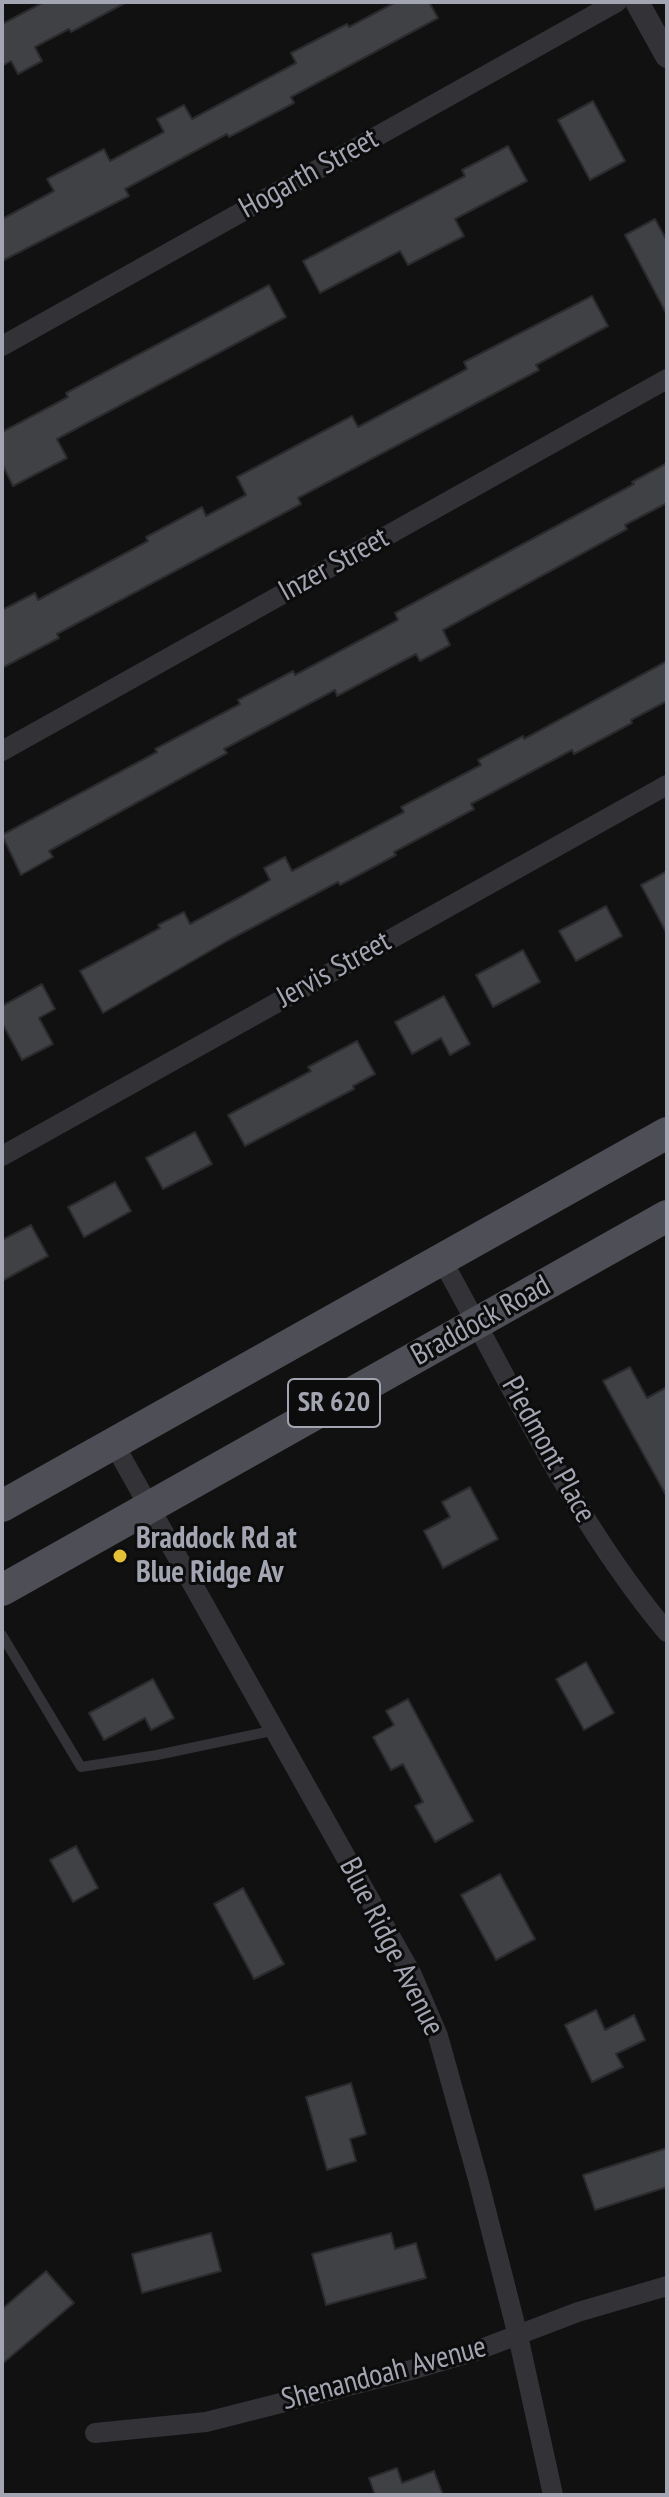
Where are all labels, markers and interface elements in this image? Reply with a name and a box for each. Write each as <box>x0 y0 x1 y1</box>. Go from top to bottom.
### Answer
street label: Hogarth Street <box>233 121 385 227</box>
street label: Inzer Street <box>273 520 395 610</box>
street label: Jervis Street <box>271 924 397 1016</box>
street label: Braddock Road <box>405 1268 557 1374</box>
street label: Piedmont Place <box>493 1371 603 1529</box>
road number: SR 620 <box>288 1379 380 1427</box>
place label: Braddock Rd at Blue Ridge Av <box>136 1521 297 1592</box>
marker: Braddock Rd at Blue Ridge Av <box>111 1547 129 1565</box>
street label: Blue Ridge Avenue <box>331 1852 451 2042</box>
street label: Shenandoah Avenue <box>278 2329 490 2419</box>

